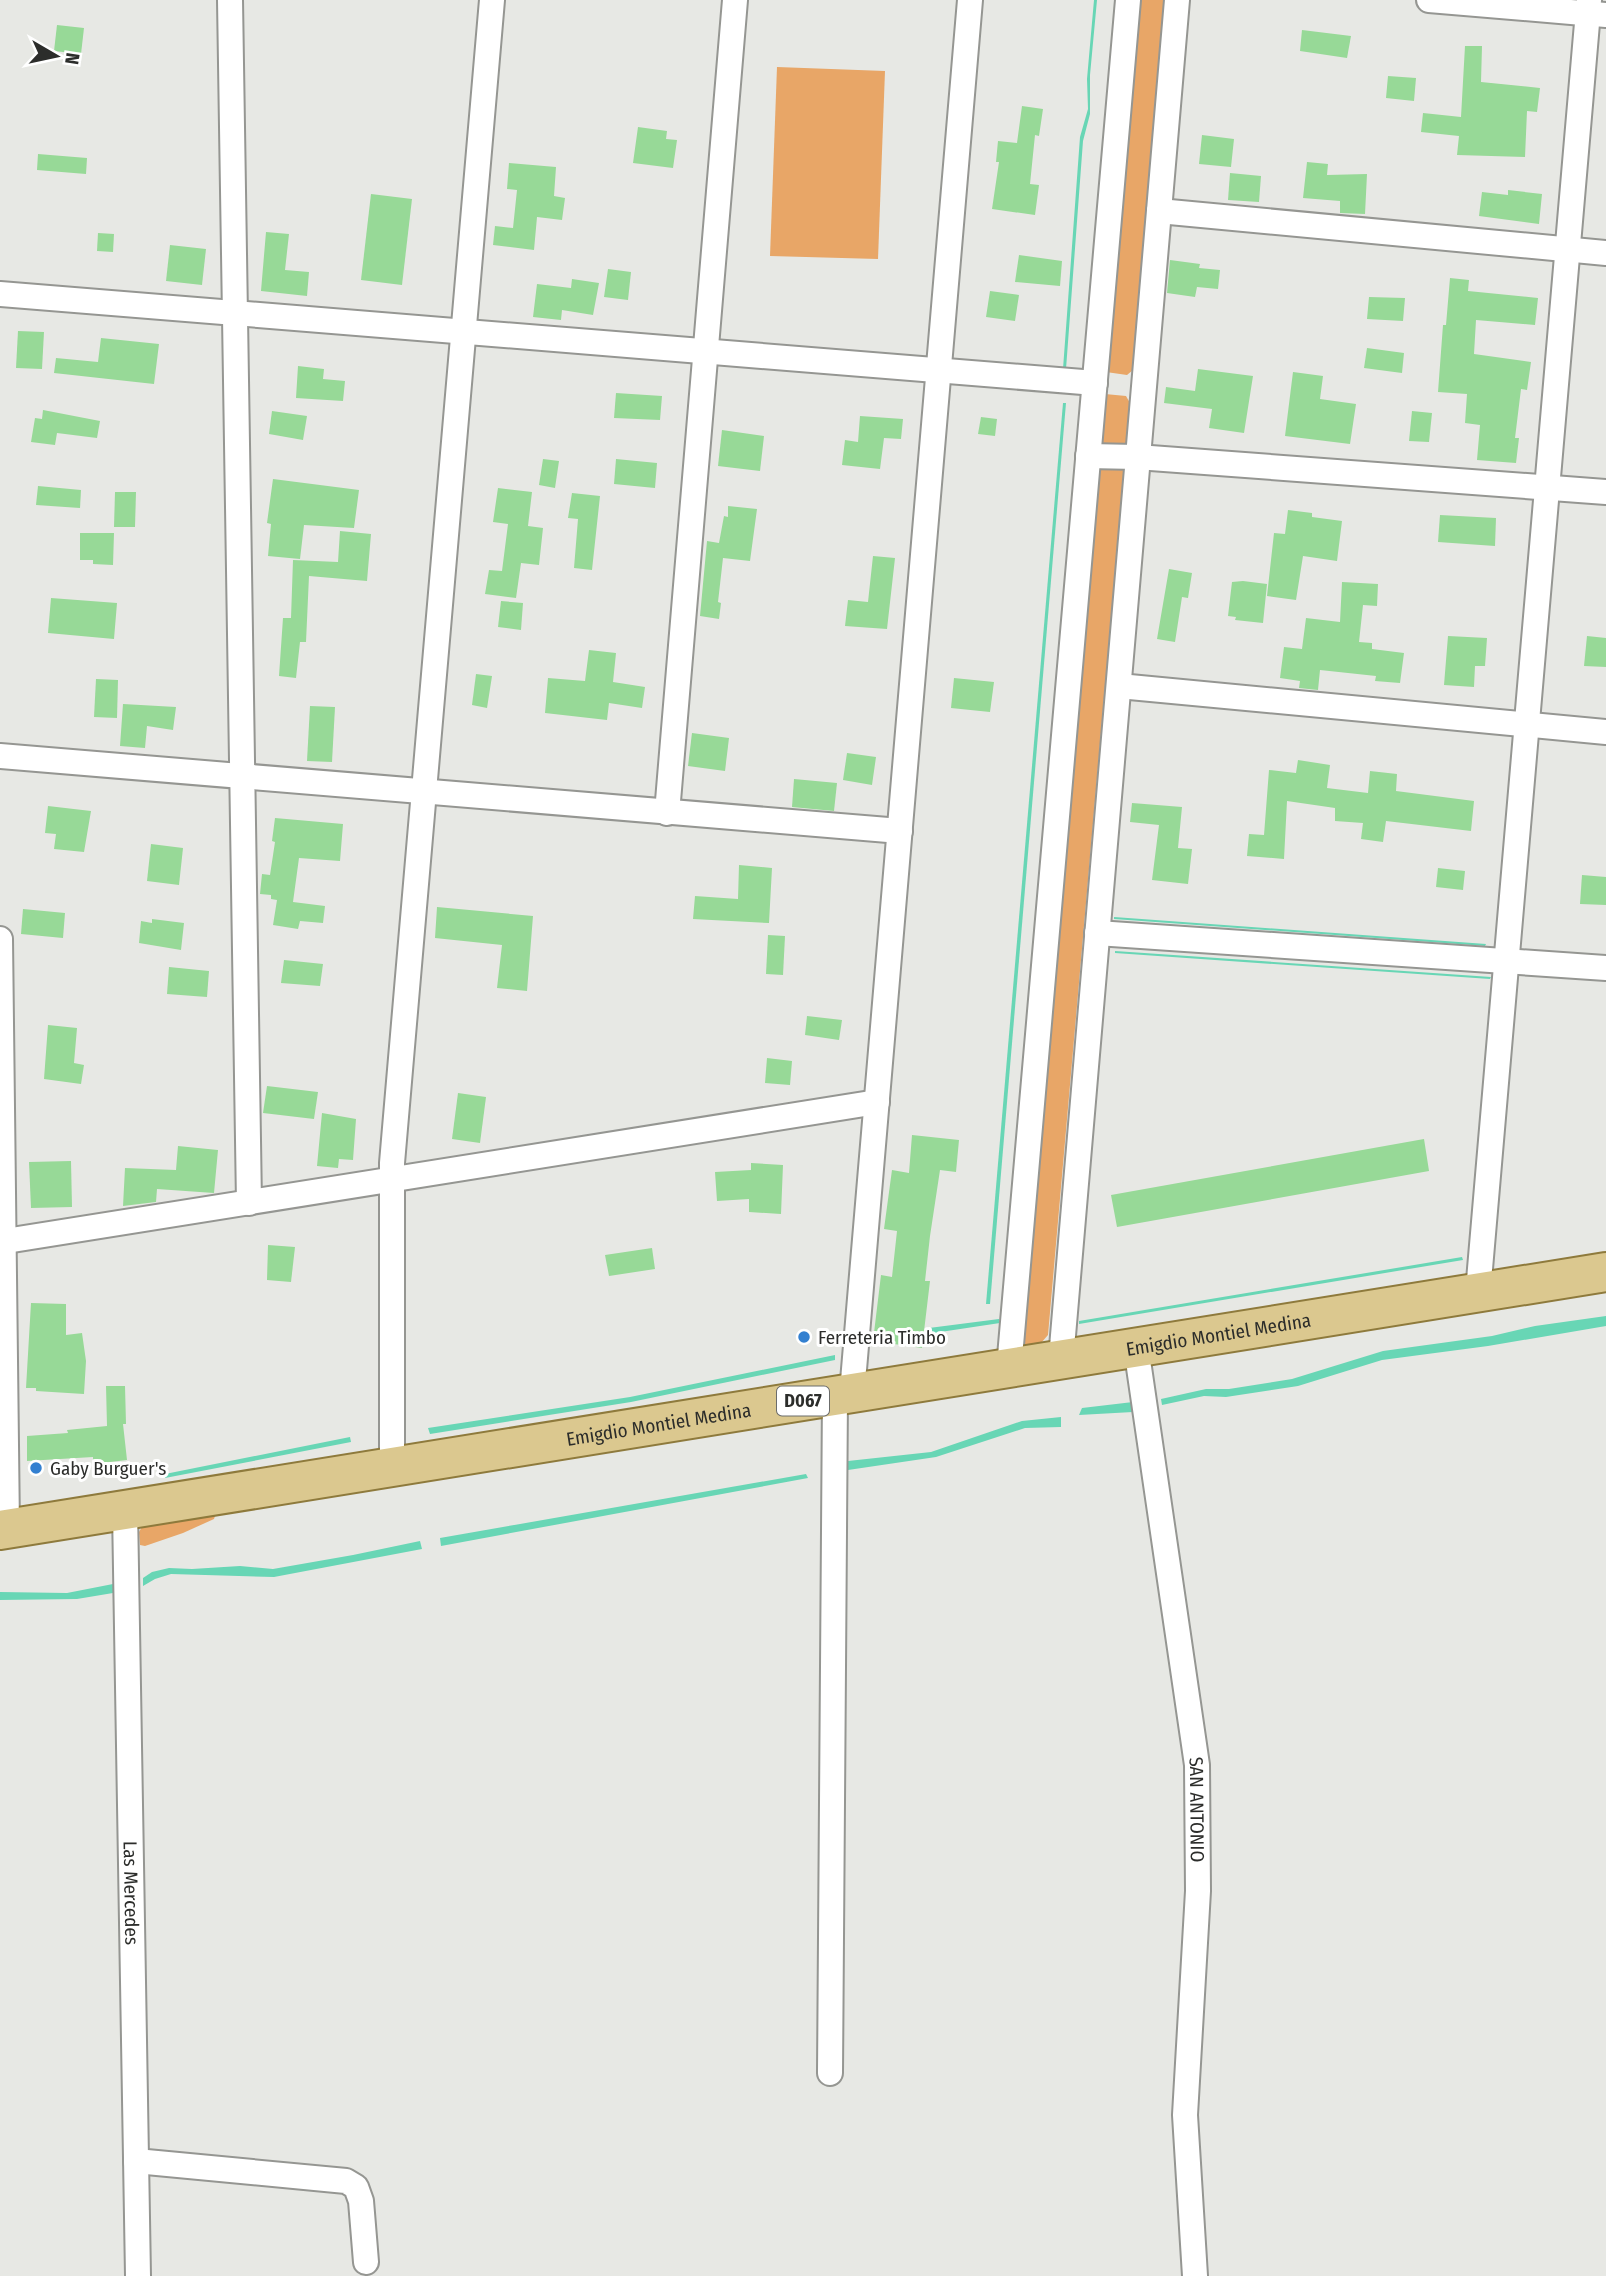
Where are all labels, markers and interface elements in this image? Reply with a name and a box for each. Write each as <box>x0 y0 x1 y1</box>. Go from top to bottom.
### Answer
north arrow <box>21 21 91 91</box>
text: N <box>60 51 85 66</box>
street label: Emigdio Montiel Medina <box>1124 1308 1312 1360</box>
place label: Ferreteria Timbo <box>818 1326 946 1349</box>
marker: Ferreteria Timbo <box>796 1329 812 1345</box>
road number: D067 <box>777 1386 829 1416</box>
street label: Emigdio Montiel Medina <box>564 1398 753 1450</box>
place label: Gaby Burguer's <box>50 1457 166 1480</box>
marker: Gaby Burguer's <box>28 1460 44 1476</box>
street label: SAN ANTONIO <box>1184 1755 1209 1862</box>
street label: Las Mercedes <box>119 1841 144 1945</box>

